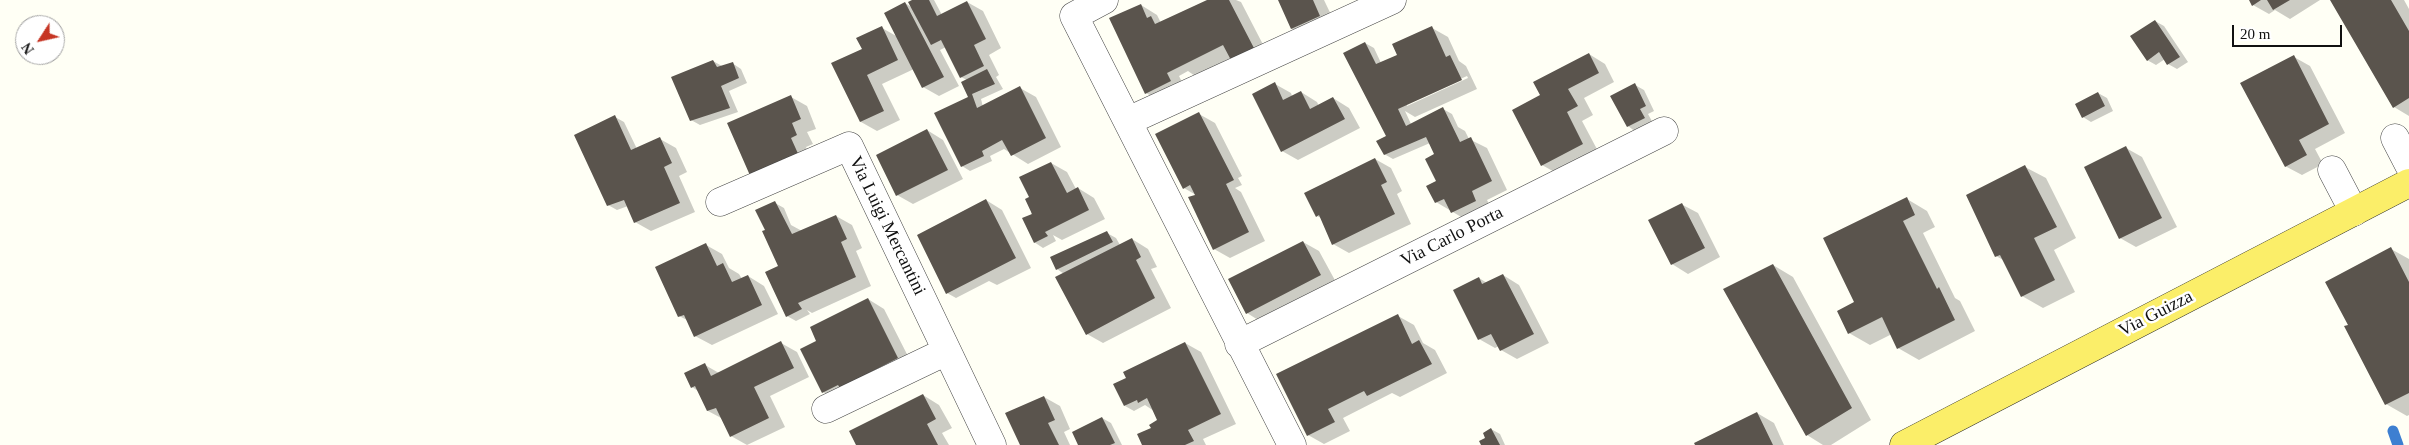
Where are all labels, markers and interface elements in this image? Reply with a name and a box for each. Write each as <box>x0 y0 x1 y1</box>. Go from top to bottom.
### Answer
north arrow <box>15 15 65 65</box>
scale bar <box>2234 15 2344 47</box>
text: 20 m <box>2240 26 2270 42</box>
text: N <box>19 40 37 57</box>
street label: Via Luigi Mercantini <box>844 153 930 299</box>
street label: Via Carlo Porta <box>1397 202 1507 272</box>
street label: Via Guizza <box>2115 286 2197 342</box>

